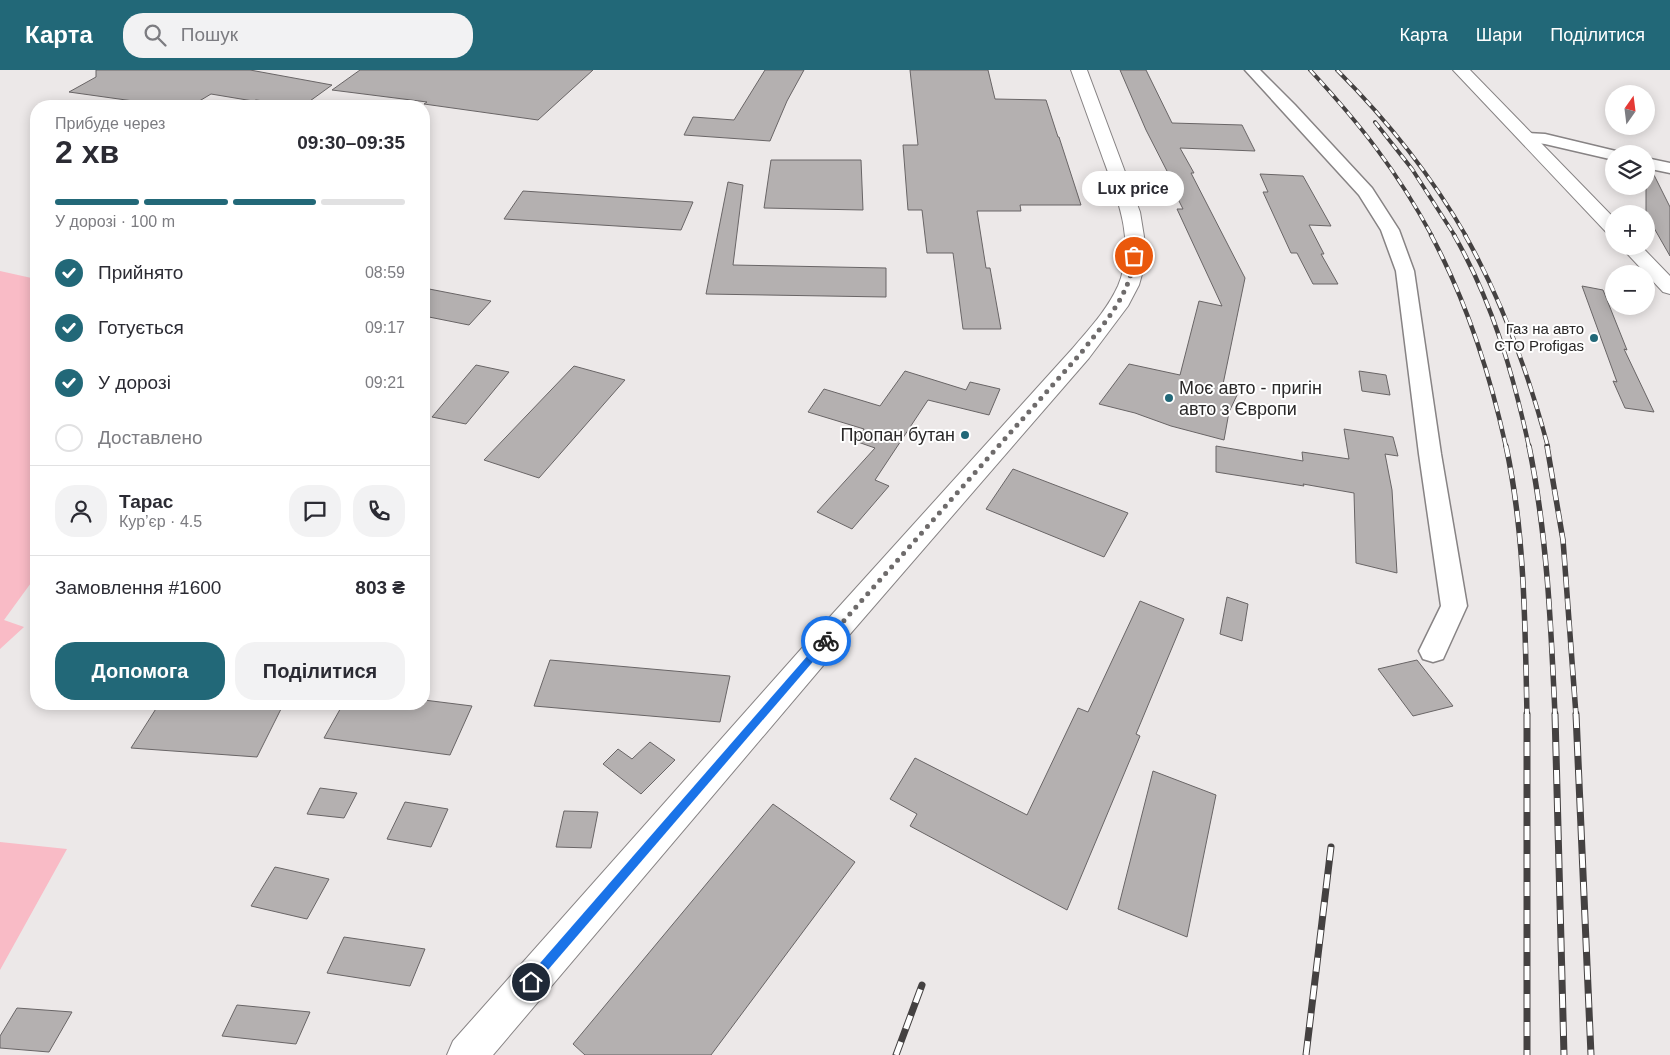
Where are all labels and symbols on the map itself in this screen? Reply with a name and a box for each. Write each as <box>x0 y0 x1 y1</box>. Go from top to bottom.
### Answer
north arrow <box>1605 85 1655 135</box>
callout: Lux price <box>1083 171 1185 206</box>
pin <box>1113 235 1155 277</box>
place label: Газ на авто СТО Profigas <box>1494 320 1584 354</box>
marker: Газ на авто СТО Profigas <box>1588 332 1600 344</box>
place label: Моє авто - пригін авто з Європи <box>1179 378 1322 419</box>
marker: Моє авто - пригін авто з Європи <box>1163 392 1175 404</box>
place label: Пропан бутан <box>840 425 955 445</box>
marker: Пропан бутан <box>959 429 971 441</box>
courier <box>801 616 851 666</box>
pin <box>510 961 552 1003</box>

